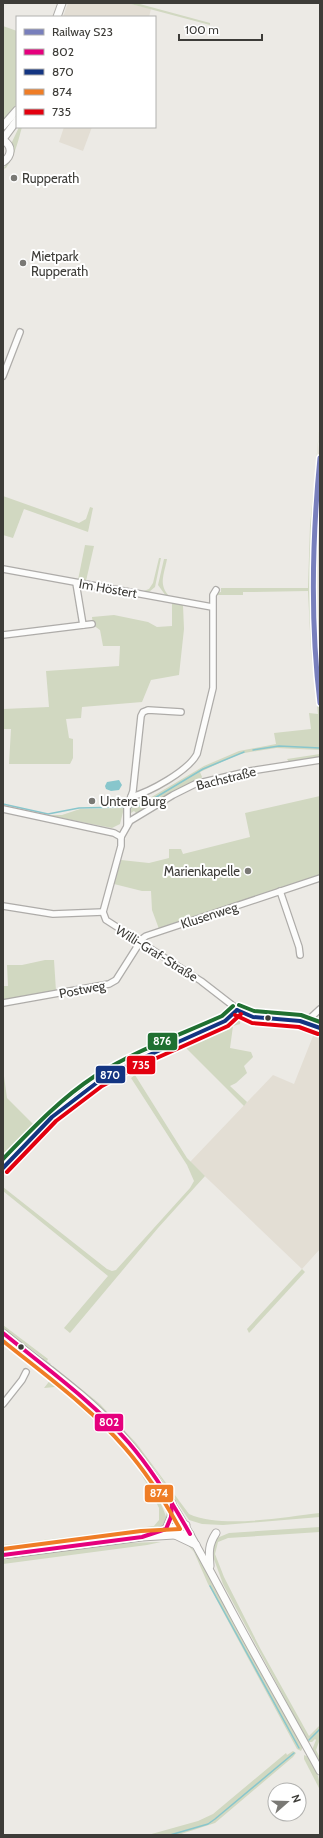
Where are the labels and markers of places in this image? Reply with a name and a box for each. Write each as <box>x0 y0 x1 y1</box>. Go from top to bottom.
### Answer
place label: Rupperath <box>22 170 79 186</box>
marker: Rupperath <box>9 173 19 183</box>
place label: Mietpark Rupperath <box>31 248 88 279</box>
marker: Mietpark Rupperath <box>18 258 28 268</box>
place label: Untere Burg <box>100 793 166 809</box>
marker: Untere Burg <box>87 796 97 806</box>
place label: Marienkapelle <box>164 863 240 879</box>
marker: Marienkapelle <box>243 866 253 876</box>
unlabelled marker <box>263 1013 273 1023</box>
unlabelled marker <box>16 1342 26 1352</box>

